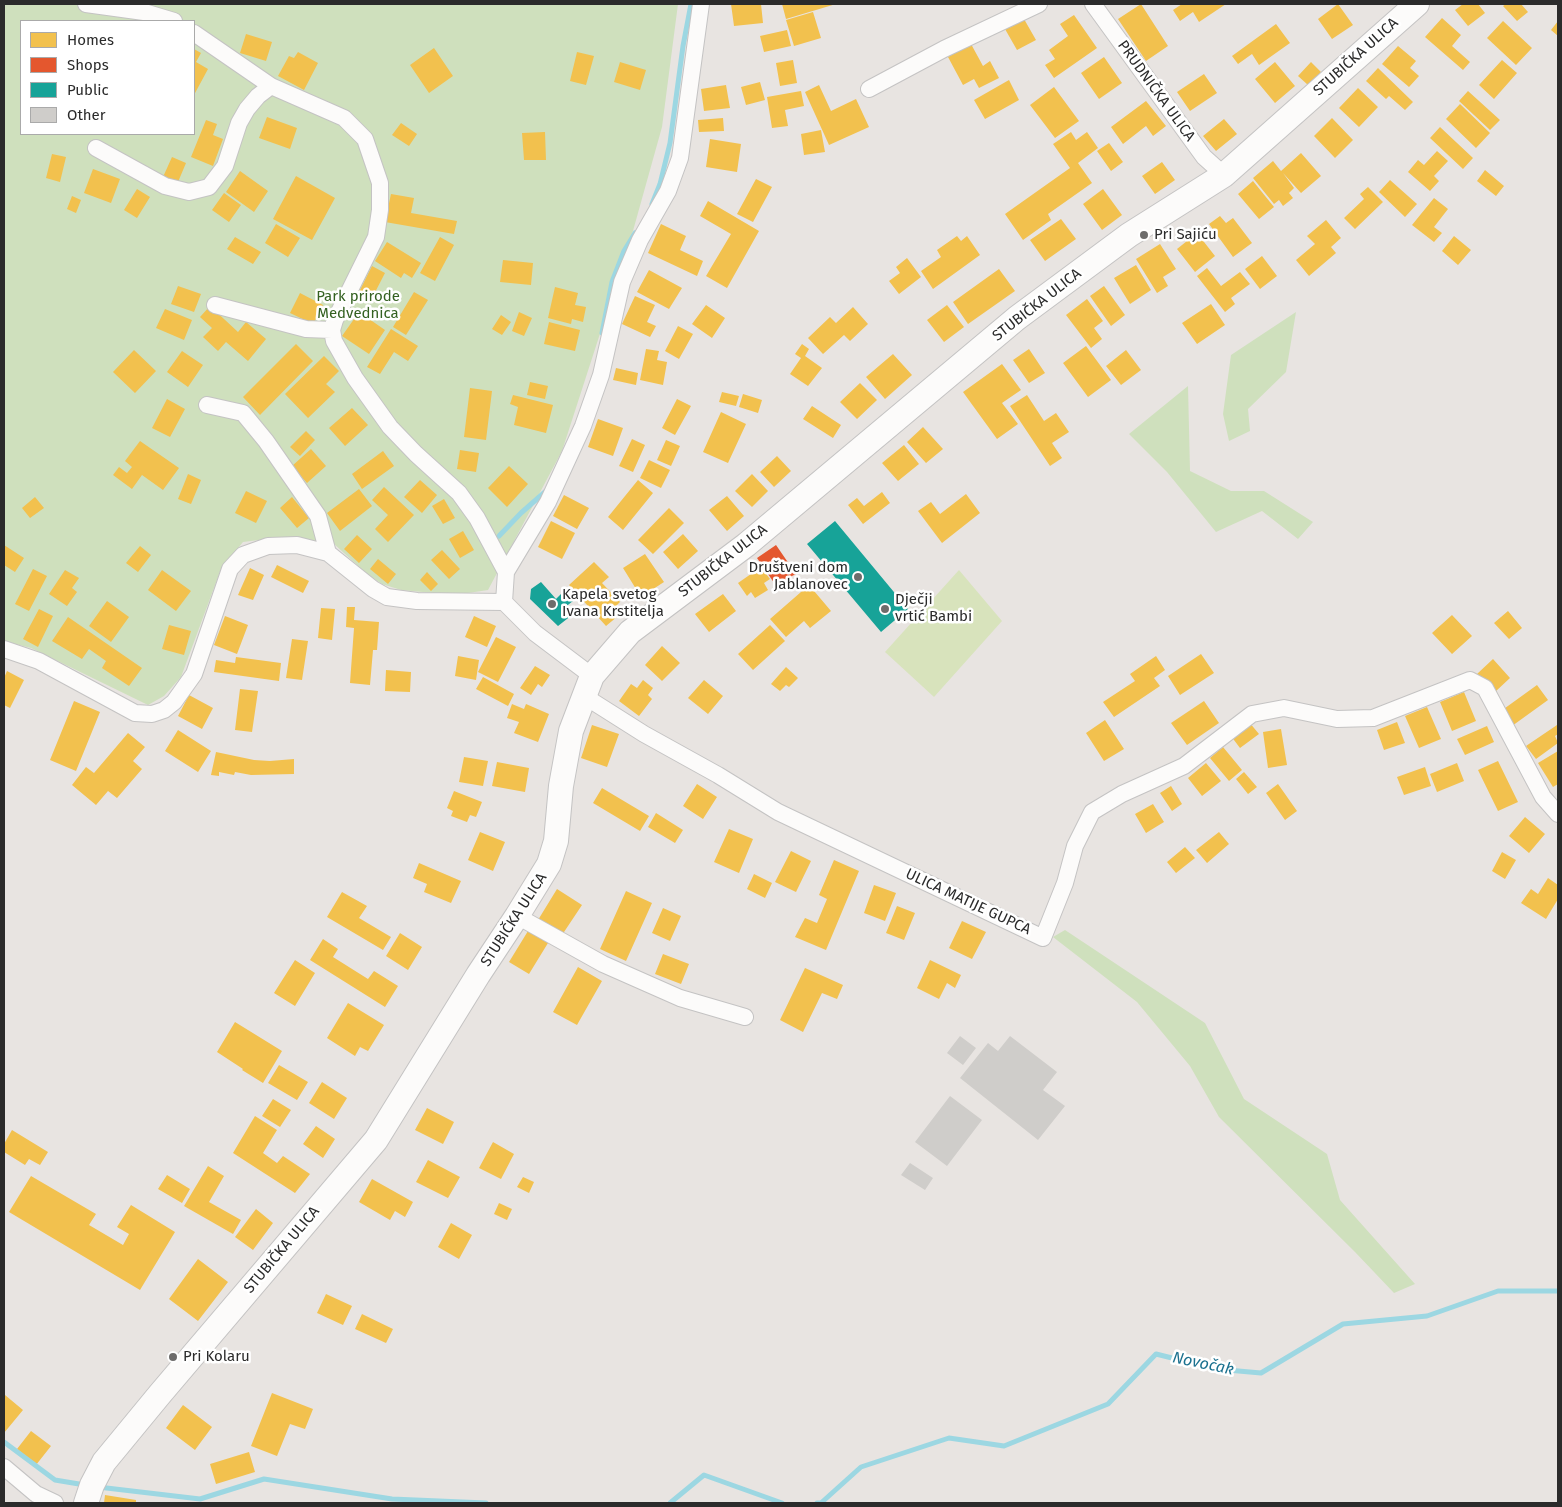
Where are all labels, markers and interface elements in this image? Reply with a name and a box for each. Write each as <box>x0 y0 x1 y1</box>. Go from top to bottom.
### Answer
street label: STUBIČKA ULICA <box>1310 14 1402 100</box>
legend <box>20 20 195 135</box>
text: Homes <box>67 31 114 49</box>
street label: PRUDNIČKA ULICA <box>1113 37 1199 145</box>
text: Shops <box>67 56 109 74</box>
text: Public <box>67 81 109 99</box>
text: Other <box>67 106 106 124</box>
place label: Pri Sajiću <box>1154 226 1217 244</box>
marker: Pri Sajiću <box>1138 229 1150 241</box>
street label: STUBIČKA ULICA <box>989 265 1085 345</box>
park label: Park prirode Medvednica <box>316 288 400 323</box>
street label: STUBIČKA ULICA <box>675 521 771 601</box>
place label: Društveni dom Jablanovec <box>748 559 848 594</box>
marker: Društveni dom Jablanovec <box>852 571 864 583</box>
place label: Kapela svetog Ivana Krstitelja <box>562 586 664 621</box>
place label: Dječji vrtić Bambi <box>895 591 972 626</box>
marker: Kapela svetog Ivana Krstitelja <box>546 598 558 610</box>
marker: Dječji vrtić Bambi <box>879 603 891 615</box>
street label: ULICA MATIJE GUPCA <box>902 865 1034 939</box>
street label: STUBIČKA ULICA <box>477 870 551 970</box>
street label: STUBIČKA ULICA <box>240 1203 324 1297</box>
place label: Pri Kolaru <box>183 1348 250 1366</box>
water label: Novočak <box>1171 1348 1235 1380</box>
marker: Pri Kolaru <box>167 1351 179 1363</box>

